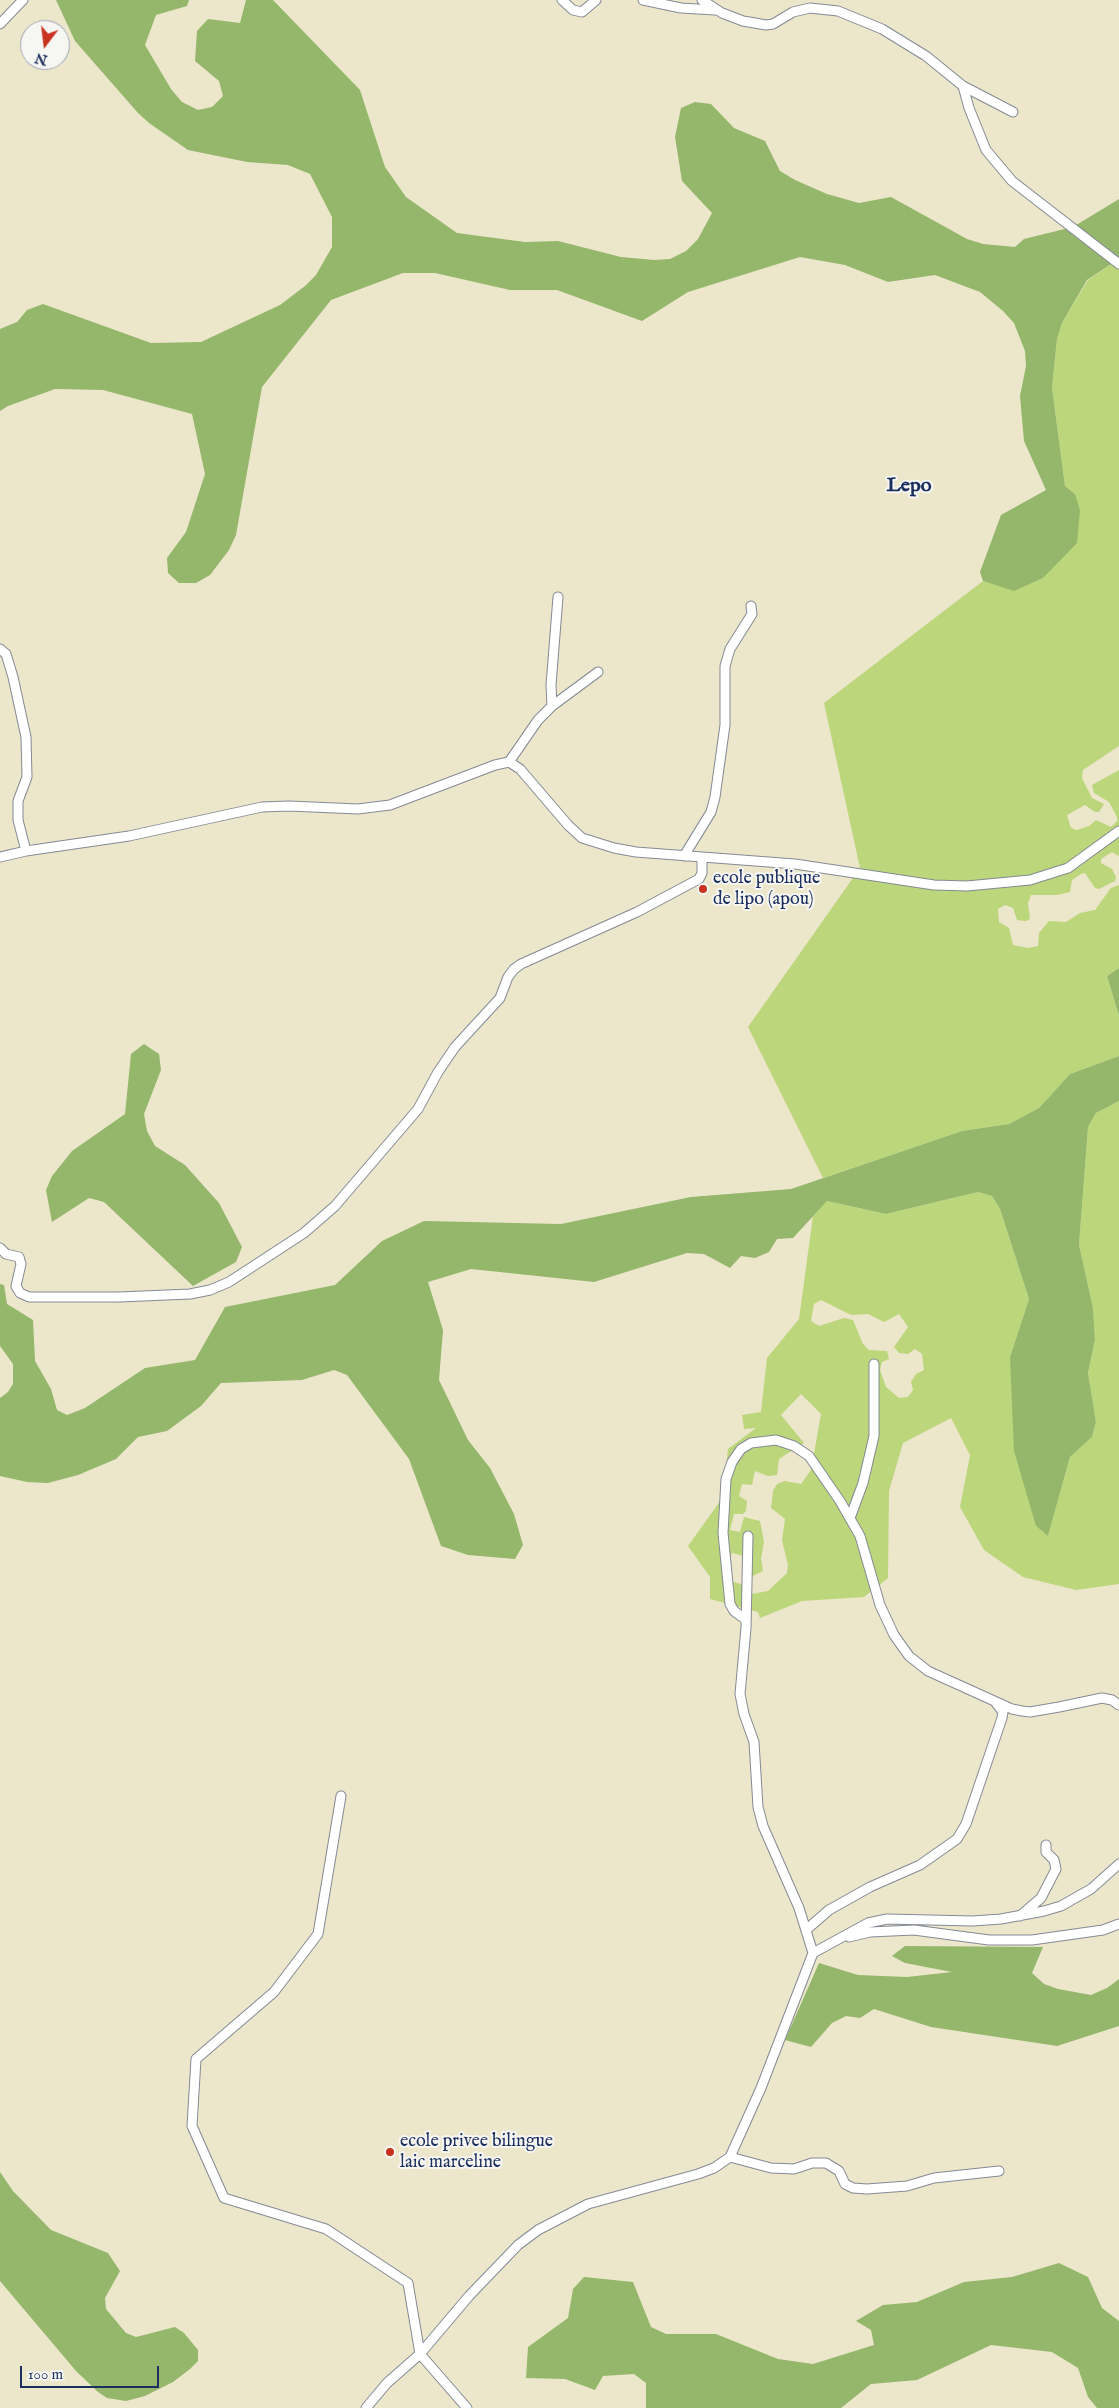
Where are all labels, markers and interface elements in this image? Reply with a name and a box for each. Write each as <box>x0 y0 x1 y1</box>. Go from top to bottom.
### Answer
north arrow <box>20 20 70 70</box>
text: N <box>33 48 50 69</box>
district label: Lepo <box>886 475 932 499</box>
place label: ecole publique de lipo (apou) <box>713 868 820 911</box>
marker: ecole publique de lipo (apou) <box>697 883 709 895</box>
place label: ecole privee bilingue laic marceline <box>400 2131 553 2174</box>
marker: ecole privee bilingue laic marceline <box>384 2146 396 2158</box>
scale bar <box>22 2356 161 2388</box>
text: 100 m <box>28 2365 63 2384</box>

